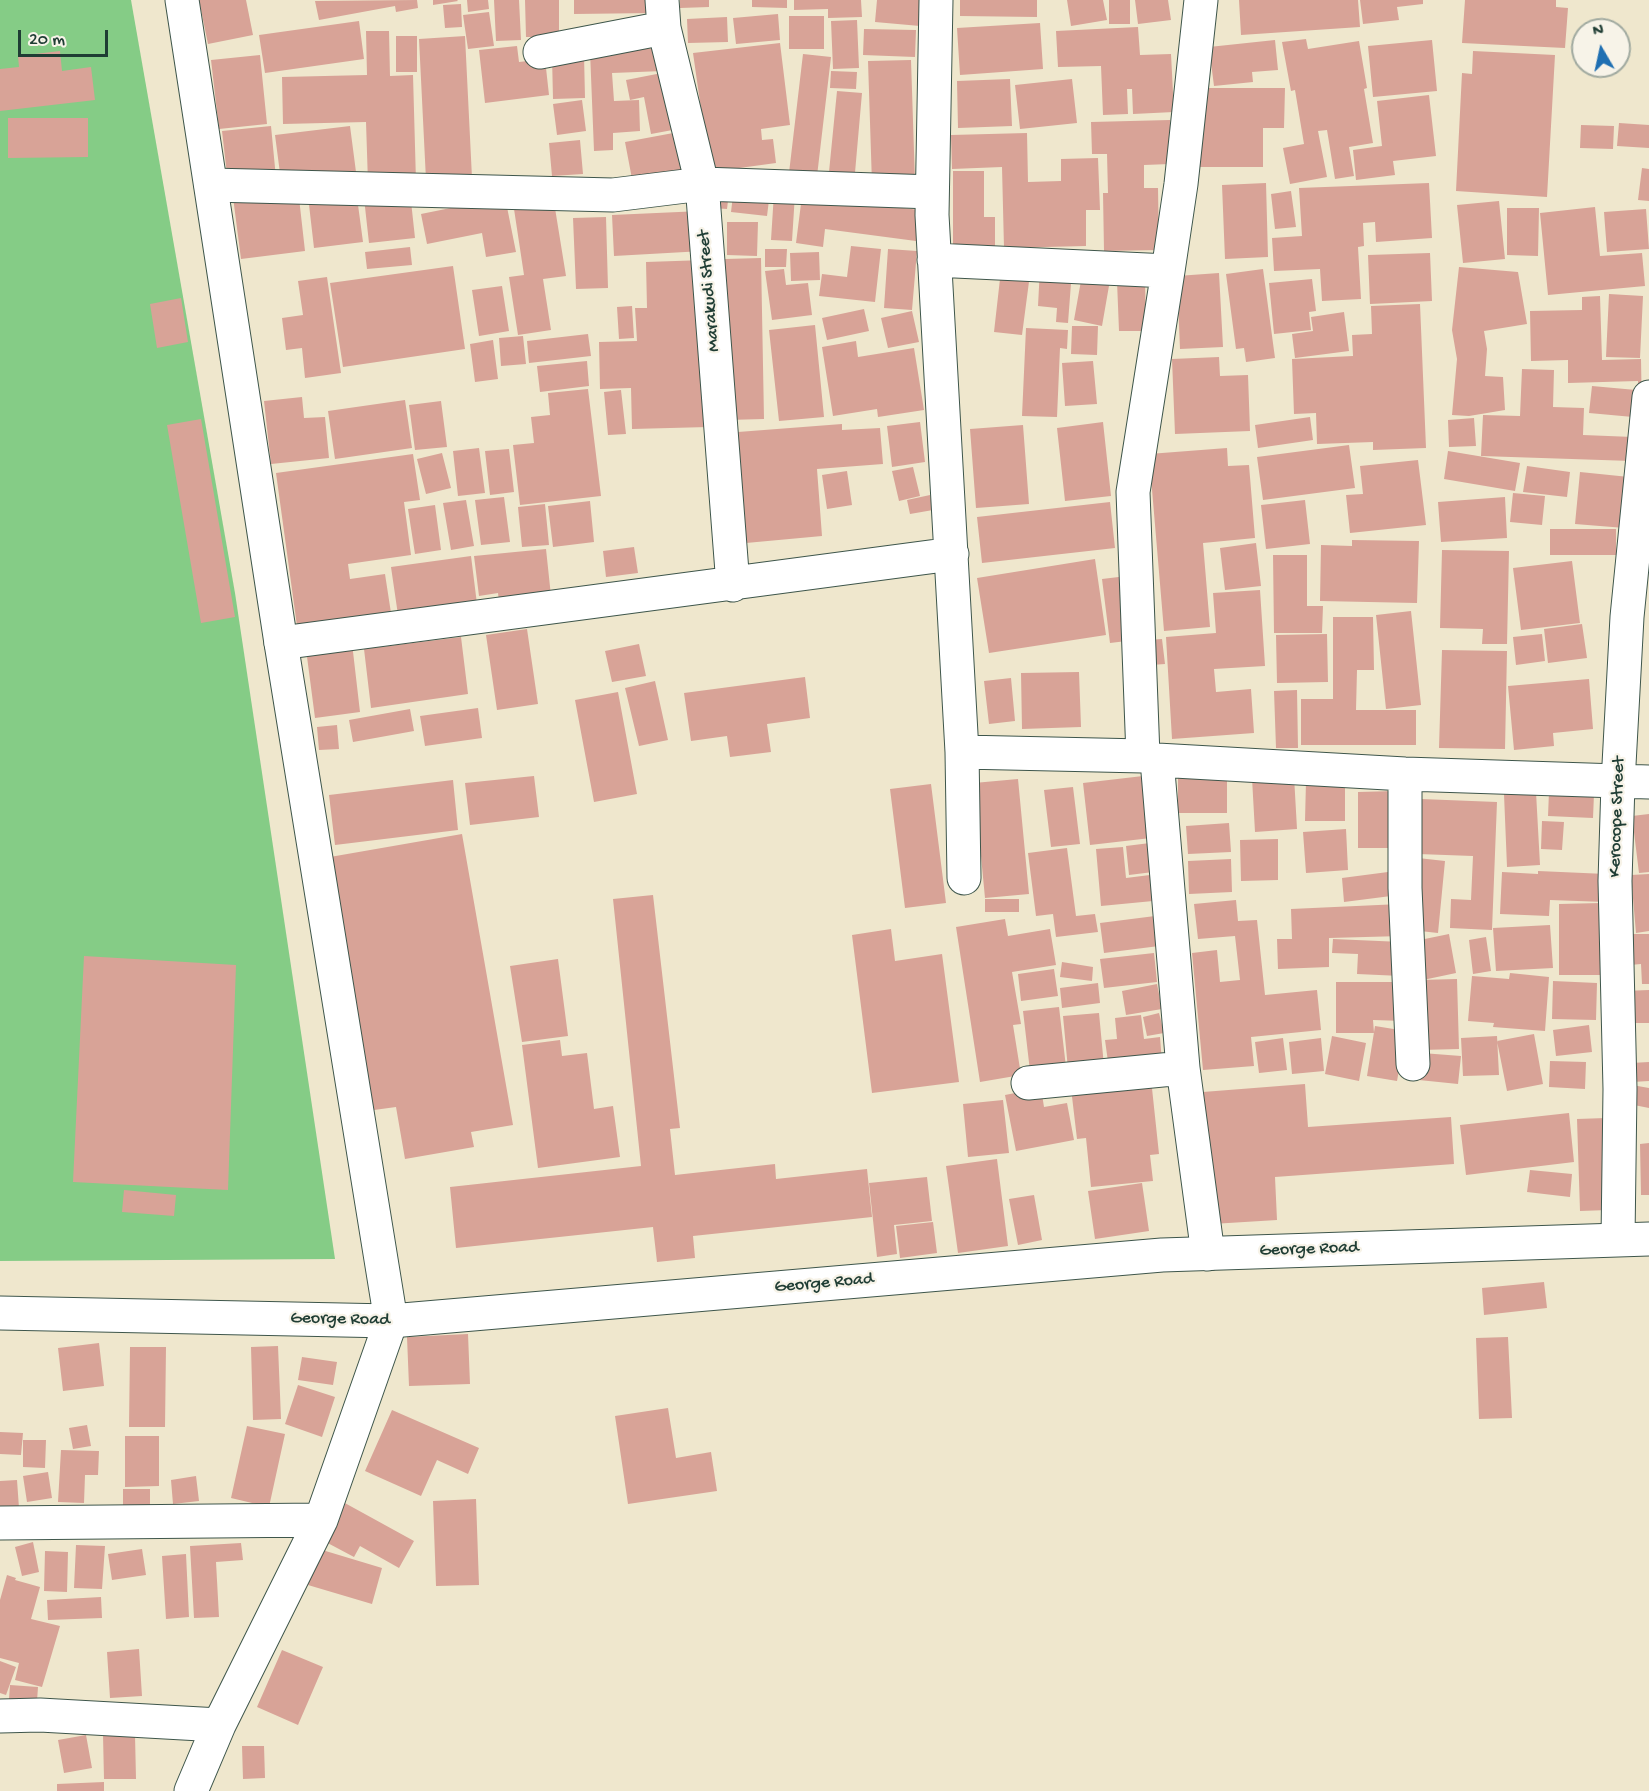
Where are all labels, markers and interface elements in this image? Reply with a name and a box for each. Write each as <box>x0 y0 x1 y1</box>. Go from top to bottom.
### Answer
scale bar <box>21 18 111 56</box>
north arrow <box>1571 18 1631 78</box>
text: N <box>1592 22 1605 42</box>
text: 20 m <box>29 30 65 51</box>
street label: Marakudi Street <box>694 229 726 353</box>
street label: Kerocope Street <box>1605 756 1631 878</box>
street label: George Road <box>1259 1237 1359 1263</box>
street label: George Road <box>774 1269 874 1299</box>
street label: George Road <box>290 1308 390 1332</box>

